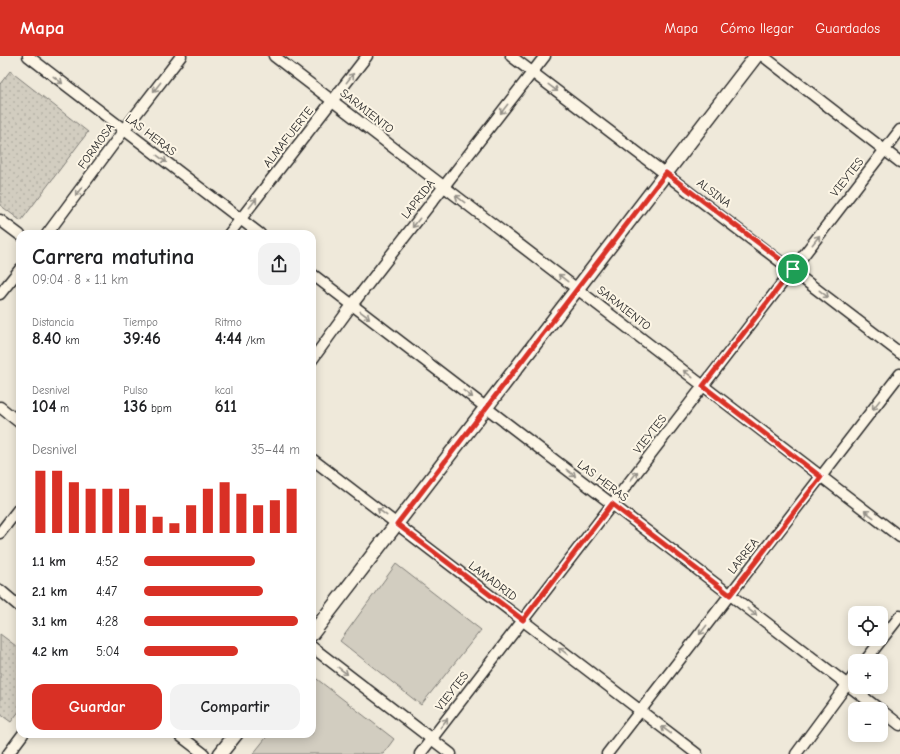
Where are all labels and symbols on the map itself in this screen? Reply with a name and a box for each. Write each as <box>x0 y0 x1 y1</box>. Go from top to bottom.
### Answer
one-way arrow <box>346 73 354 84</box>
one-way arrow <box>53 75 64 84</box>
one-way arrow <box>153 81 161 92</box>
one-way arrow <box>547 84 558 92</box>
street label: SARMIENTO <box>337 86 397 136</box>
one-way arrow <box>500 103 509 114</box>
street label: ALMAFUERTE <box>260 104 316 170</box>
street label: LAS HERAS <box>123 111 180 159</box>
street label: FORMOSA <box>75 120 117 171</box>
street label: VIEYTES <box>827 154 867 199</box>
one-way arrow <box>156 155 167 163</box>
street label: ALSINA <box>694 176 734 210</box>
street label: LAPRIDA <box>398 177 438 221</box>
one-way arrow <box>75 185 83 196</box>
one-way arrow <box>455 195 466 203</box>
one-way arrow <box>248 197 257 208</box>
one-way arrow <box>412 217 420 228</box>
one-way arrow <box>811 234 820 245</box>
pin <box>776 252 810 286</box>
one-way arrow <box>558 274 569 282</box>
street label: SARMIENTO <box>594 283 654 333</box>
one-way arrow <box>818 289 829 298</box>
one-way arrow <box>360 311 371 319</box>
one-way arrow <box>683 370 694 379</box>
one-way arrow <box>463 390 474 398</box>
one-way arrow <box>872 400 880 411</box>
street label: VIEYTES <box>630 411 670 456</box>
street label: LAS HERAS <box>575 457 632 505</box>
one-way arrow <box>566 469 577 477</box>
one-way arrow <box>630 470 638 481</box>
one-way arrow <box>377 508 388 516</box>
one-way arrow <box>864 509 875 518</box>
street label: LARREA <box>725 535 761 577</box>
street label: LAMADRID <box>466 558 520 604</box>
one-way arrow <box>747 608 758 616</box>
one-way arrow <box>699 625 707 636</box>
one-way arrow <box>557 647 568 655</box>
one-way arrow <box>337 667 348 675</box>
street label: VIEYTES <box>432 668 472 713</box>
one-way arrow <box>440 718 448 729</box>
one-way arrow <box>660 726 671 735</box>

